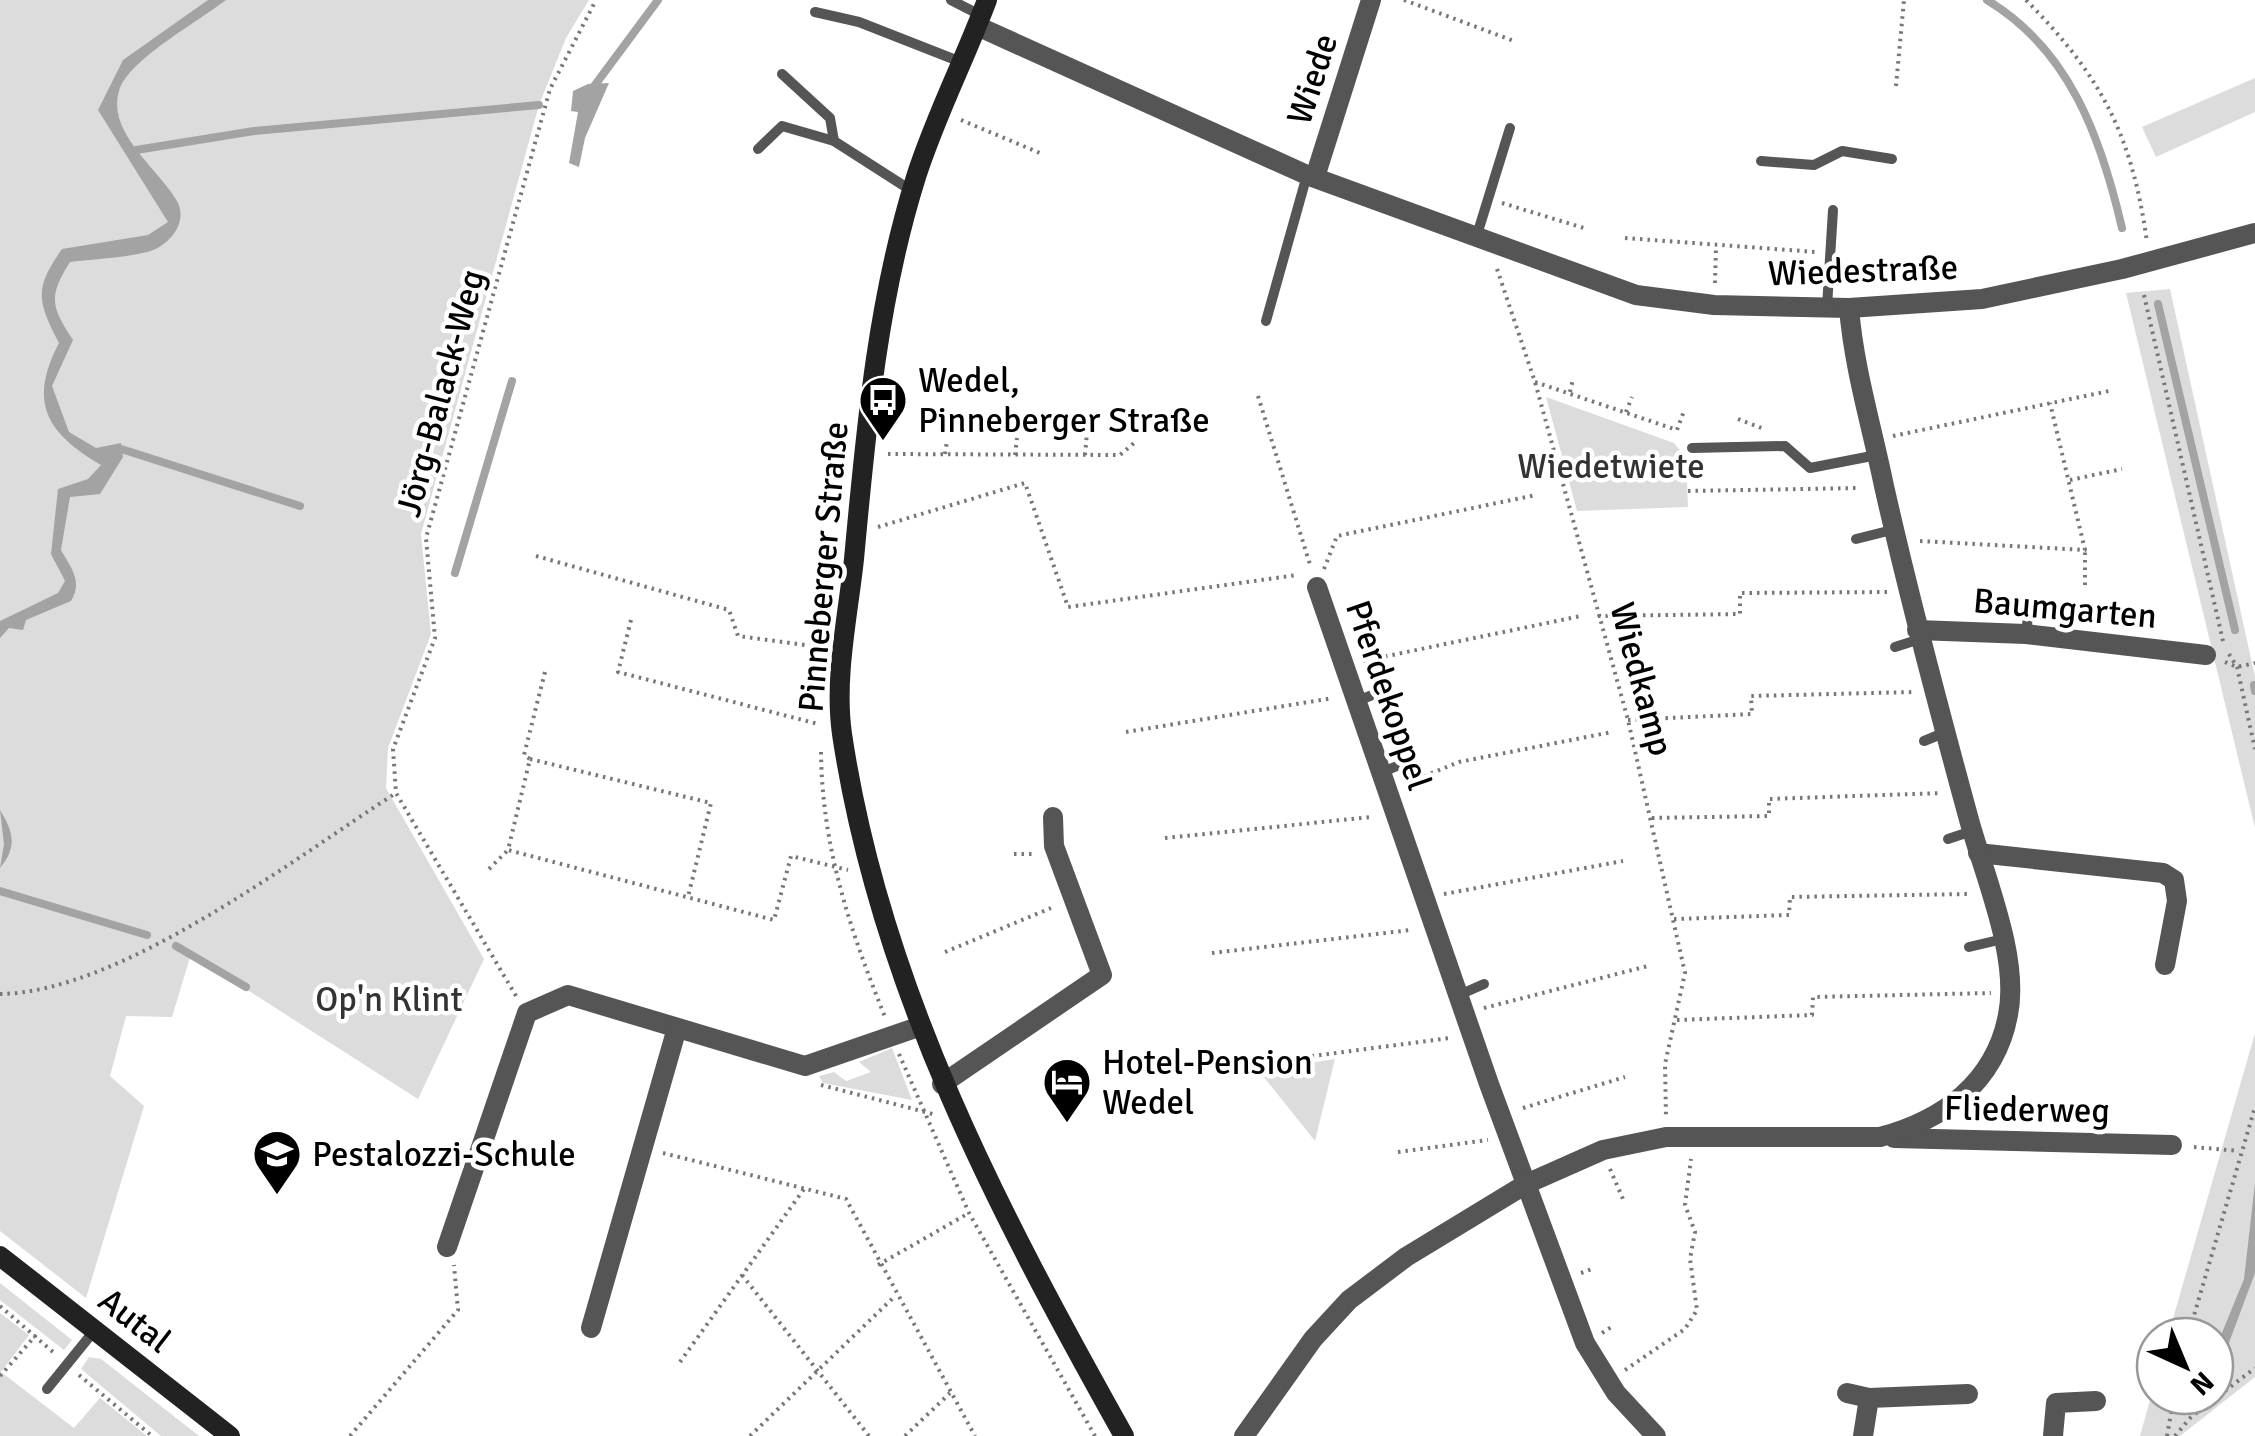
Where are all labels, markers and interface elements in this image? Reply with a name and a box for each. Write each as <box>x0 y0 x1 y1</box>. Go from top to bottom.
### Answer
street label: Wiede <box>1278 28 1347 130</box>
street label: Wiedestraße <box>1767 246 1959 295</box>
street label: Jörg-Balack-Weg <box>387 265 494 521</box>
place label: Wedel, Pinneberger Straße <box>918 359 1210 442</box>
bus stop icon: Wedel, Pinneberger Straße <box>857 374 909 442</box>
street label: Pinneberger Straße <box>789 420 858 714</box>
park label: Wiedetwiete <box>1517 445 1705 488</box>
street label: Baumgarten <box>1971 579 2159 638</box>
street label: Pferdekoppel <box>1336 595 1441 796</box>
street label: Wiedkamp <box>1600 598 1683 761</box>
park label: Op'n Klint <box>315 978 463 1021</box>
place label: Hotel-Pension Wedel <box>1102 1041 1313 1124</box>
hotel icon: Hotel-Pension Wedel <box>1041 1056 1093 1124</box>
street label: Fliederweg <box>1944 1087 2110 1132</box>
school or university icon: Pestalozzi-Schule <box>251 1128 303 1196</box>
place label: Pestalozzi-Schule <box>312 1133 576 1176</box>
street label: Autal <box>90 1279 180 1362</box>
north arrow <box>2135 1316 2235 1416</box>
text: N <box>2183 1364 2220 1402</box>

